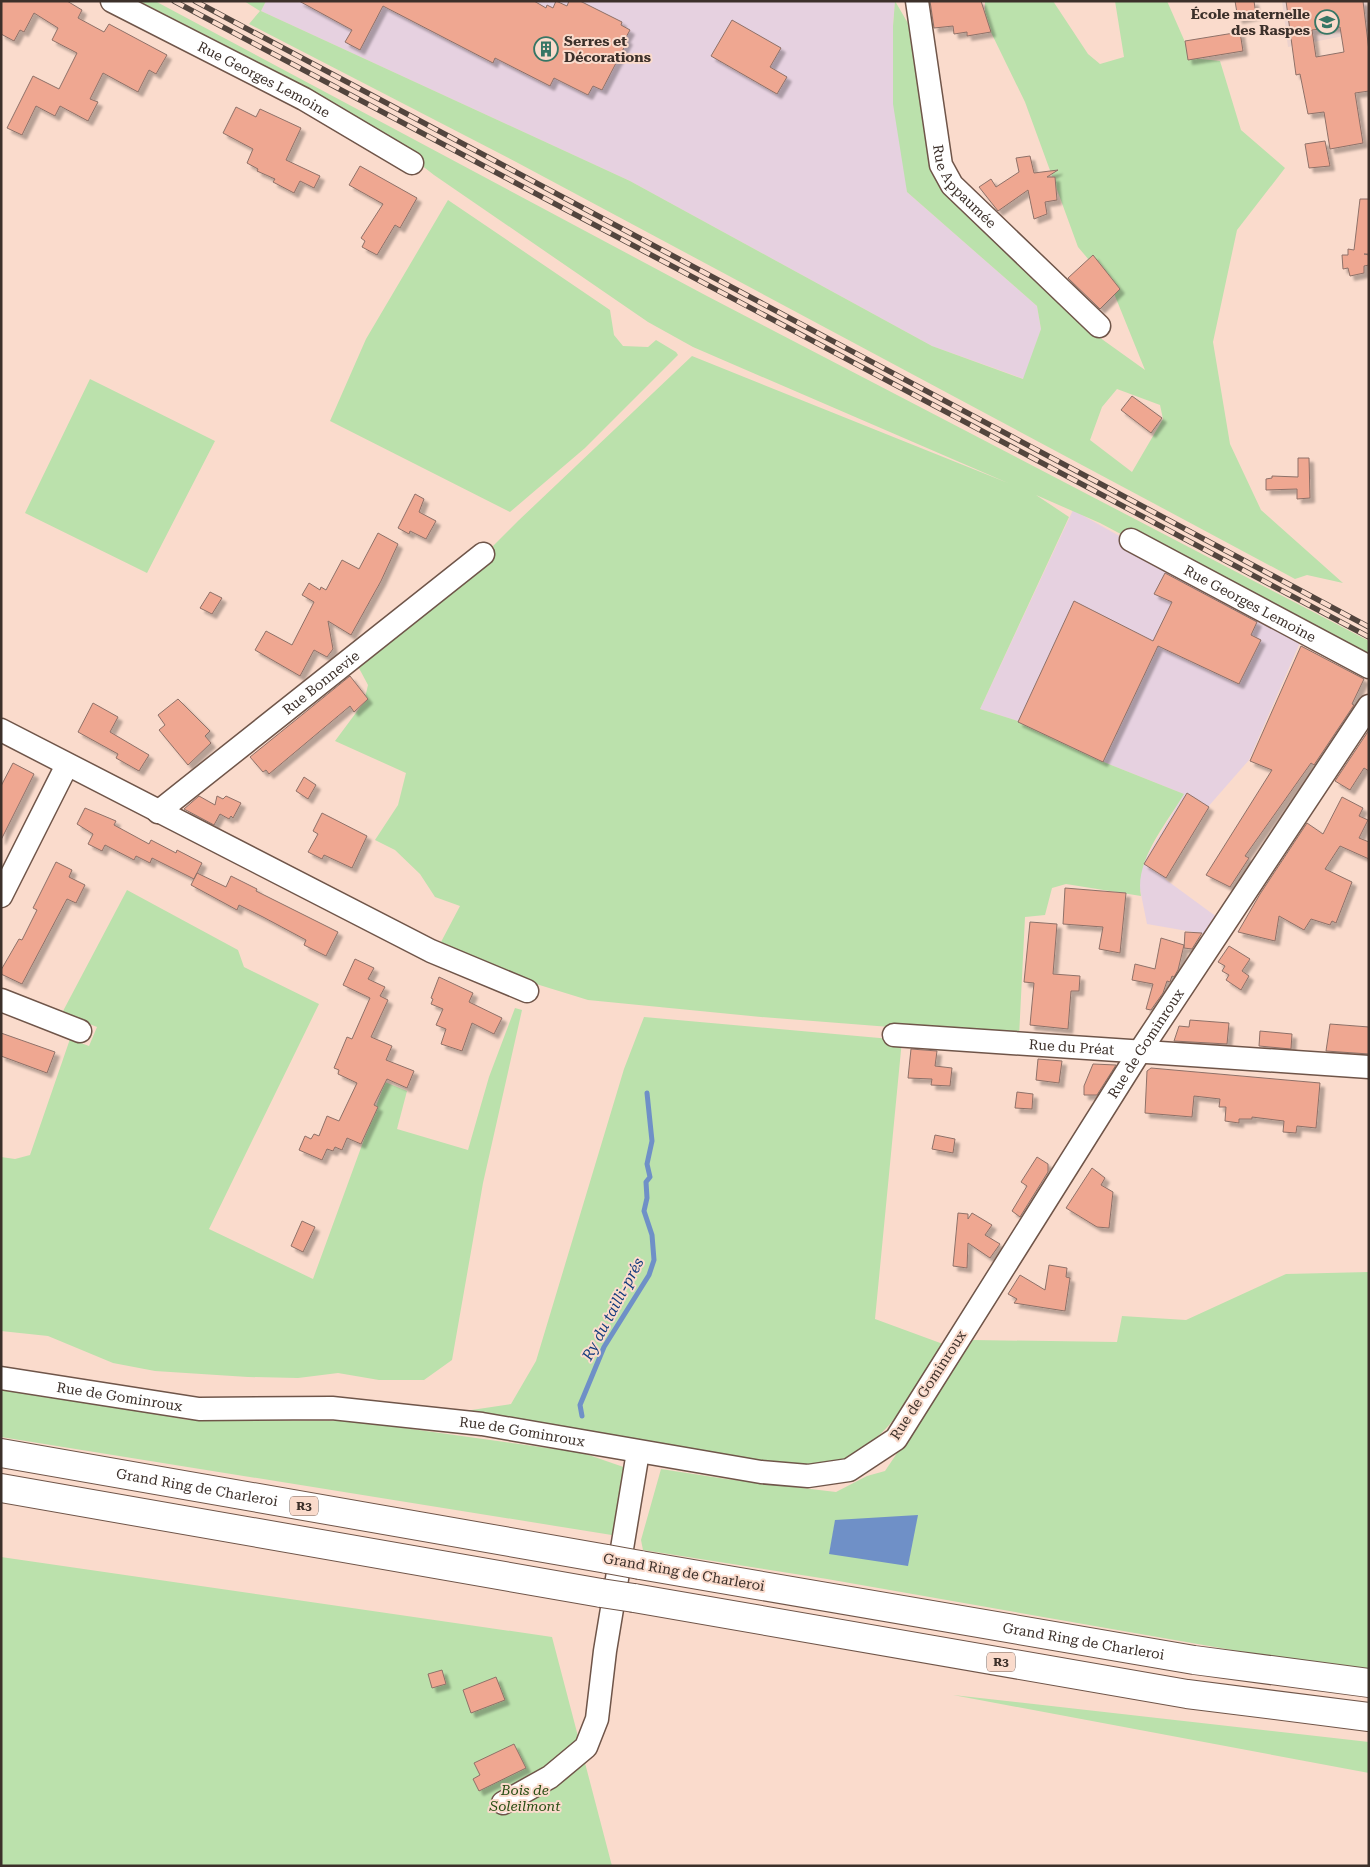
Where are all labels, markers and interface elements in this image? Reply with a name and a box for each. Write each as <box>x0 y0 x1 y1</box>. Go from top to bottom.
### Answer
place label: École maternelle des Raspes <box>1191 6 1310 38</box>
school or university icon: École maternelle des Raspes <box>1314 9 1340 35</box>
place label: Serres et Décorations <box>564 33 651 65</box>
building icon: Serres et Décorations <box>533 36 559 62</box>
street label: Rue Georges Lemoine <box>195 38 333 121</box>
street label: Rue Appaumée <box>930 143 1000 231</box>
street label: Rue Georges Lemoine <box>1181 562 1319 645</box>
street label: Rue Bonnevie <box>279 647 363 718</box>
street label: Rue de Gominroux <box>1104 986 1187 1101</box>
street label: Rue du Préat <box>1028 1036 1115 1058</box>
water label: Ry du tailli-prés <box>578 1255 648 1364</box>
street label: Rue de Gominroux <box>887 1327 969 1443</box>
street label: Rue de Gominroux <box>56 1379 183 1414</box>
street label: Rue de Gominroux <box>459 1414 586 1450</box>
street label: Grand Ring de Charleroi <box>115 1465 280 1509</box>
road number: R3 <box>290 1496 318 1515</box>
street label: Grand Ring de Charleroi <box>602 1550 767 1594</box>
street label: Grand Ring de Charleroi <box>1001 1619 1166 1663</box>
road number: R3 <box>987 1652 1015 1671</box>
park label: Bois de Soleilmont <box>489 1782 561 1814</box>

